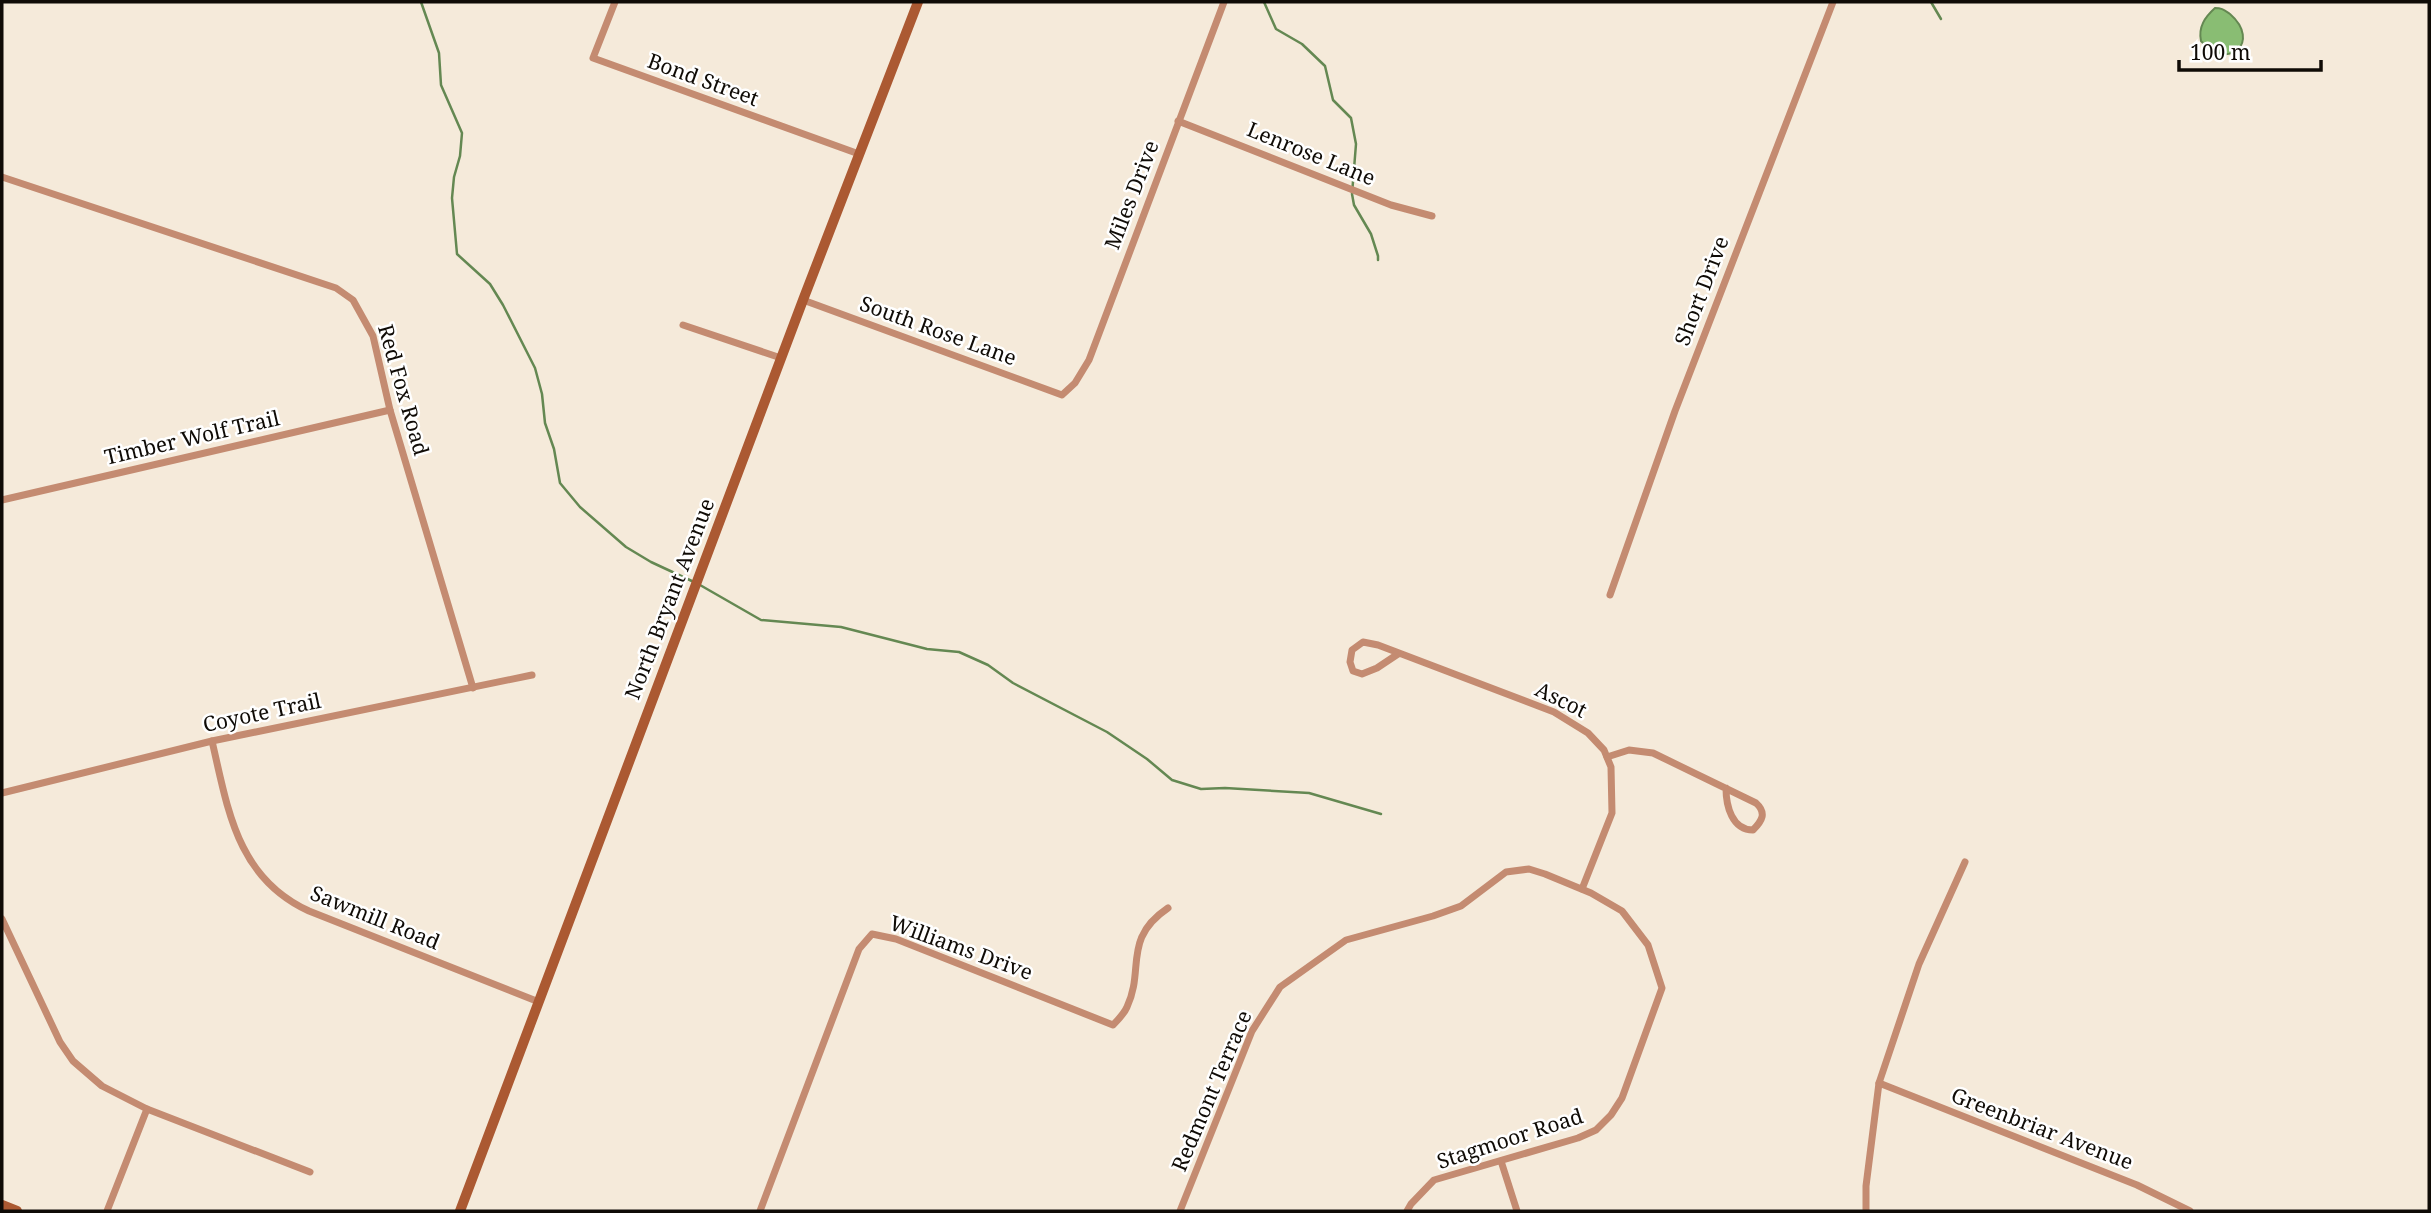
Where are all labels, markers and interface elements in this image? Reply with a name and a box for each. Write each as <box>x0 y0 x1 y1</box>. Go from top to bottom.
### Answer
scale bar <box>2179 28 2321 72</box>
text: 100 m <box>2190 38 2251 66</box>
street label: Bond Street <box>644 46 763 112</box>
street label: Lenrose Lane <box>1243 115 1380 191</box>
street label: Miles Drive <box>1098 136 1165 253</box>
street label: Short Drive <box>1667 232 1735 349</box>
street label: South Rose Lane <box>856 289 1021 371</box>
street label: Red Fox Road <box>372 321 436 459</box>
street label: Timber Wolf Trail <box>101 403 283 471</box>
street label: North Bryant Avenue <box>618 494 720 703</box>
street label: Ascot <box>1531 675 1592 724</box>
street label: Coyote Trail <box>200 686 324 738</box>
street label: Sawmill Road <box>307 878 444 956</box>
street label: Williams Drive <box>886 908 1037 986</box>
street label: Redmont Terrace <box>1165 1006 1258 1175</box>
street label: Greenbriar Avenue <box>1947 1080 2137 1176</box>
street label: Stagmoor Road <box>1433 1101 1586 1175</box>

